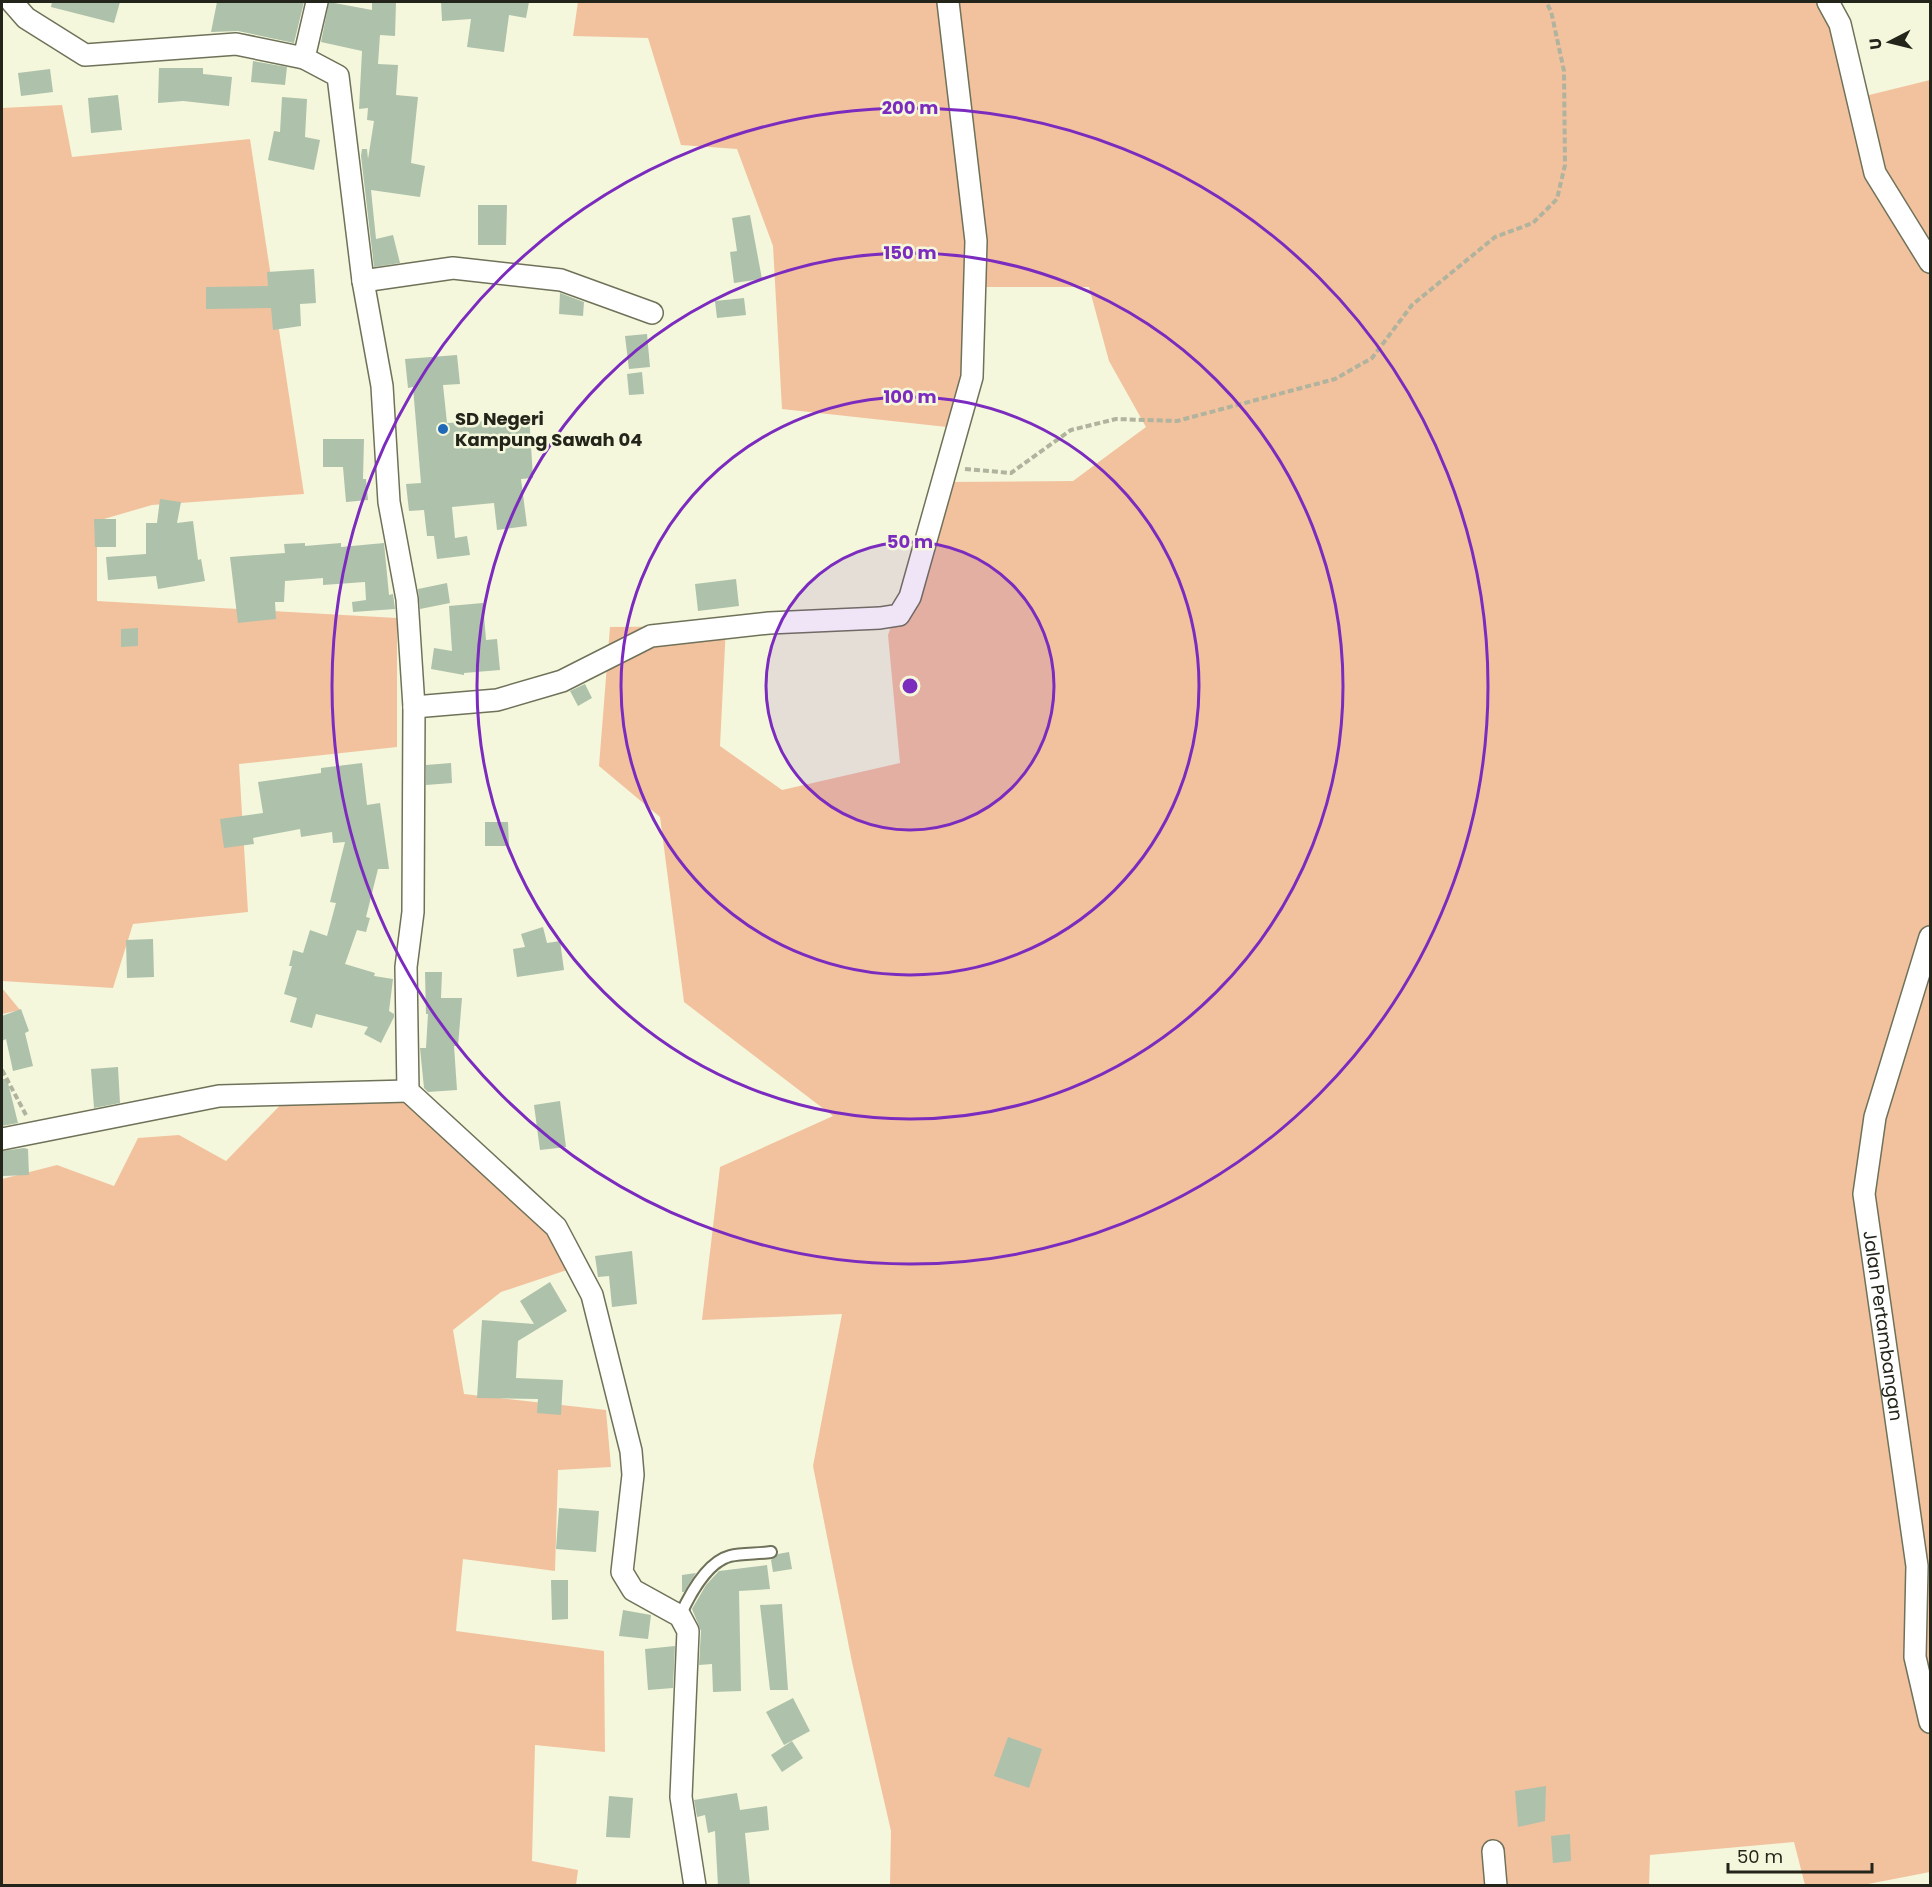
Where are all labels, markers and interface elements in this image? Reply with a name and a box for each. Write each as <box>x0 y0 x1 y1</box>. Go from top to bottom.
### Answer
north arrow <box>1860 12 1920 72</box>
text: U <box>1864 37 1888 51</box>
text: 200 m <box>882 95 938 120</box>
text: 150 m <box>883 240 937 265</box>
text: 100 m <box>883 384 937 409</box>
place label: SD Negeri Kampung Sawah 04 <box>455 406 642 452</box>
marker: SD Negeri Kampung Sawah 04 <box>436 422 450 436</box>
text: 50 m <box>887 529 933 554</box>
centre of rings <box>900 676 920 696</box>
street label: Jalan Pertambangan <box>1857 1229 1909 1422</box>
scale bar <box>1728 1836 1872 1874</box>
text: 50 m <box>1737 1844 1783 1869</box>

